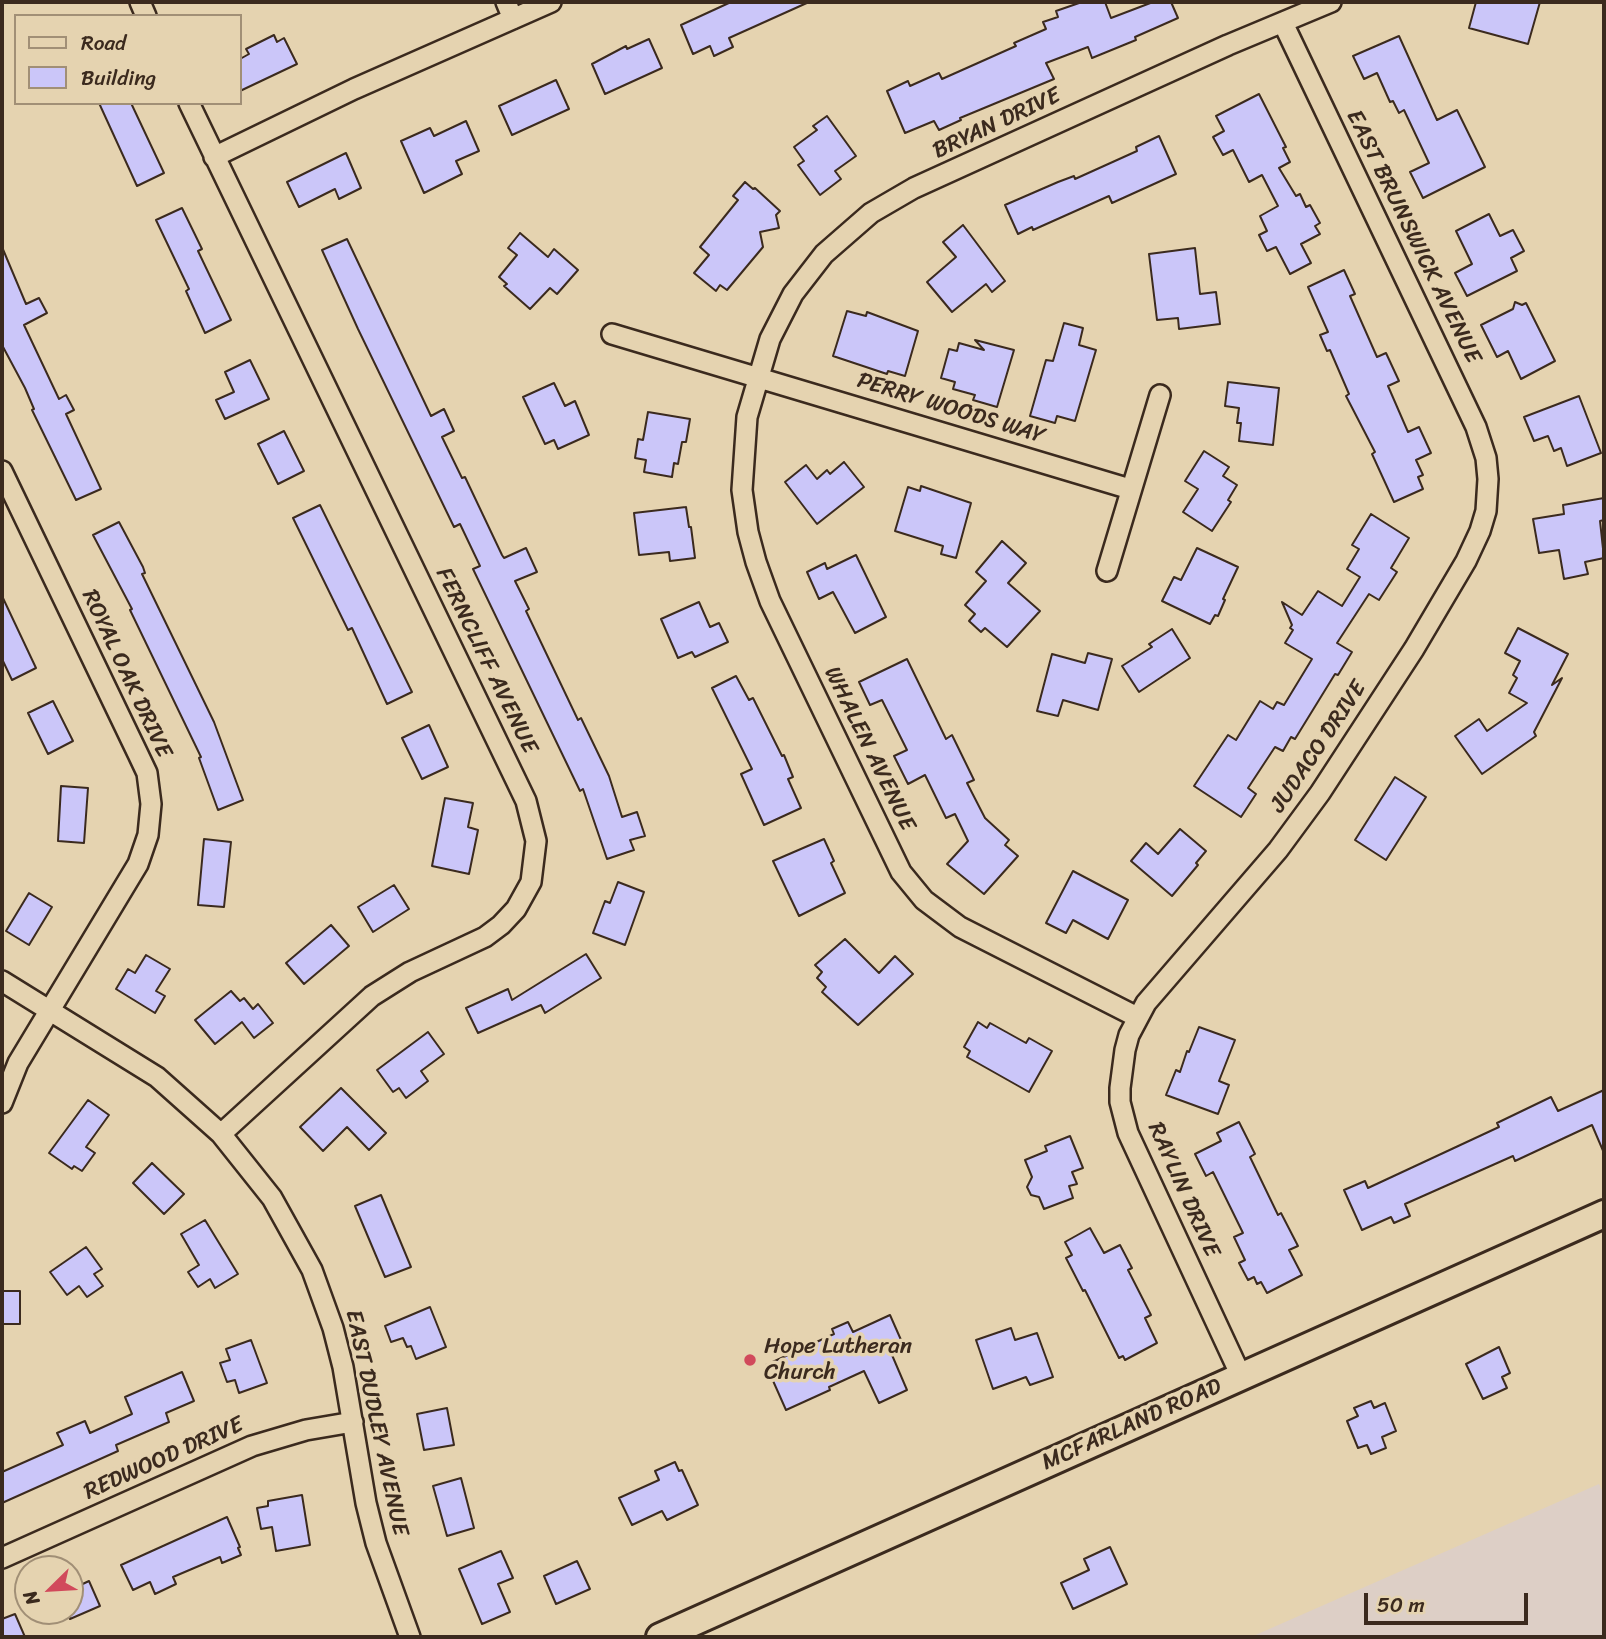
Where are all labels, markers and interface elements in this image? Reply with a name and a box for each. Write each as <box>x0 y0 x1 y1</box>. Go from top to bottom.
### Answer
legend <box>14 14 242 105</box>
text: Road <box>81 24 126 62</box>
text: Building <box>81 59 156 97</box>
street label: BRYAN DRIVE <box>929 82 1065 166</box>
street label: EAST BRUNSWICK AVENUE <box>1340 106 1486 368</box>
street label: PERRY WOODS WAY <box>854 367 1048 451</box>
street label: FERNCLIFF AVENUE <box>429 563 543 759</box>
street label: ROYAL OAK DRIVE <box>75 586 177 762</box>
street label: WHALEN AVENUE <box>817 662 921 836</box>
street label: JUDACO DRIVE <box>1265 676 1373 818</box>
street label: RAYLIN DRIVE <box>1141 1118 1225 1262</box>
street label: EAST DUDLEY AVENUE <box>339 1308 413 1538</box>
place label: Hope Lutheran Church <box>764 1333 912 1387</box>
marker: Hope Lutheran Church <box>742 1352 758 1368</box>
street label: MCFARLAND ROAD <box>1038 1373 1226 1477</box>
street label: REDWOOD DRIVE <box>80 1411 248 1507</box>
north arrow <box>14 1555 84 1625</box>
scale bar <box>1368 1580 1532 1624</box>
text: N <box>13 1585 49 1611</box>
text: 50 m <box>1377 1586 1425 1624</box>

